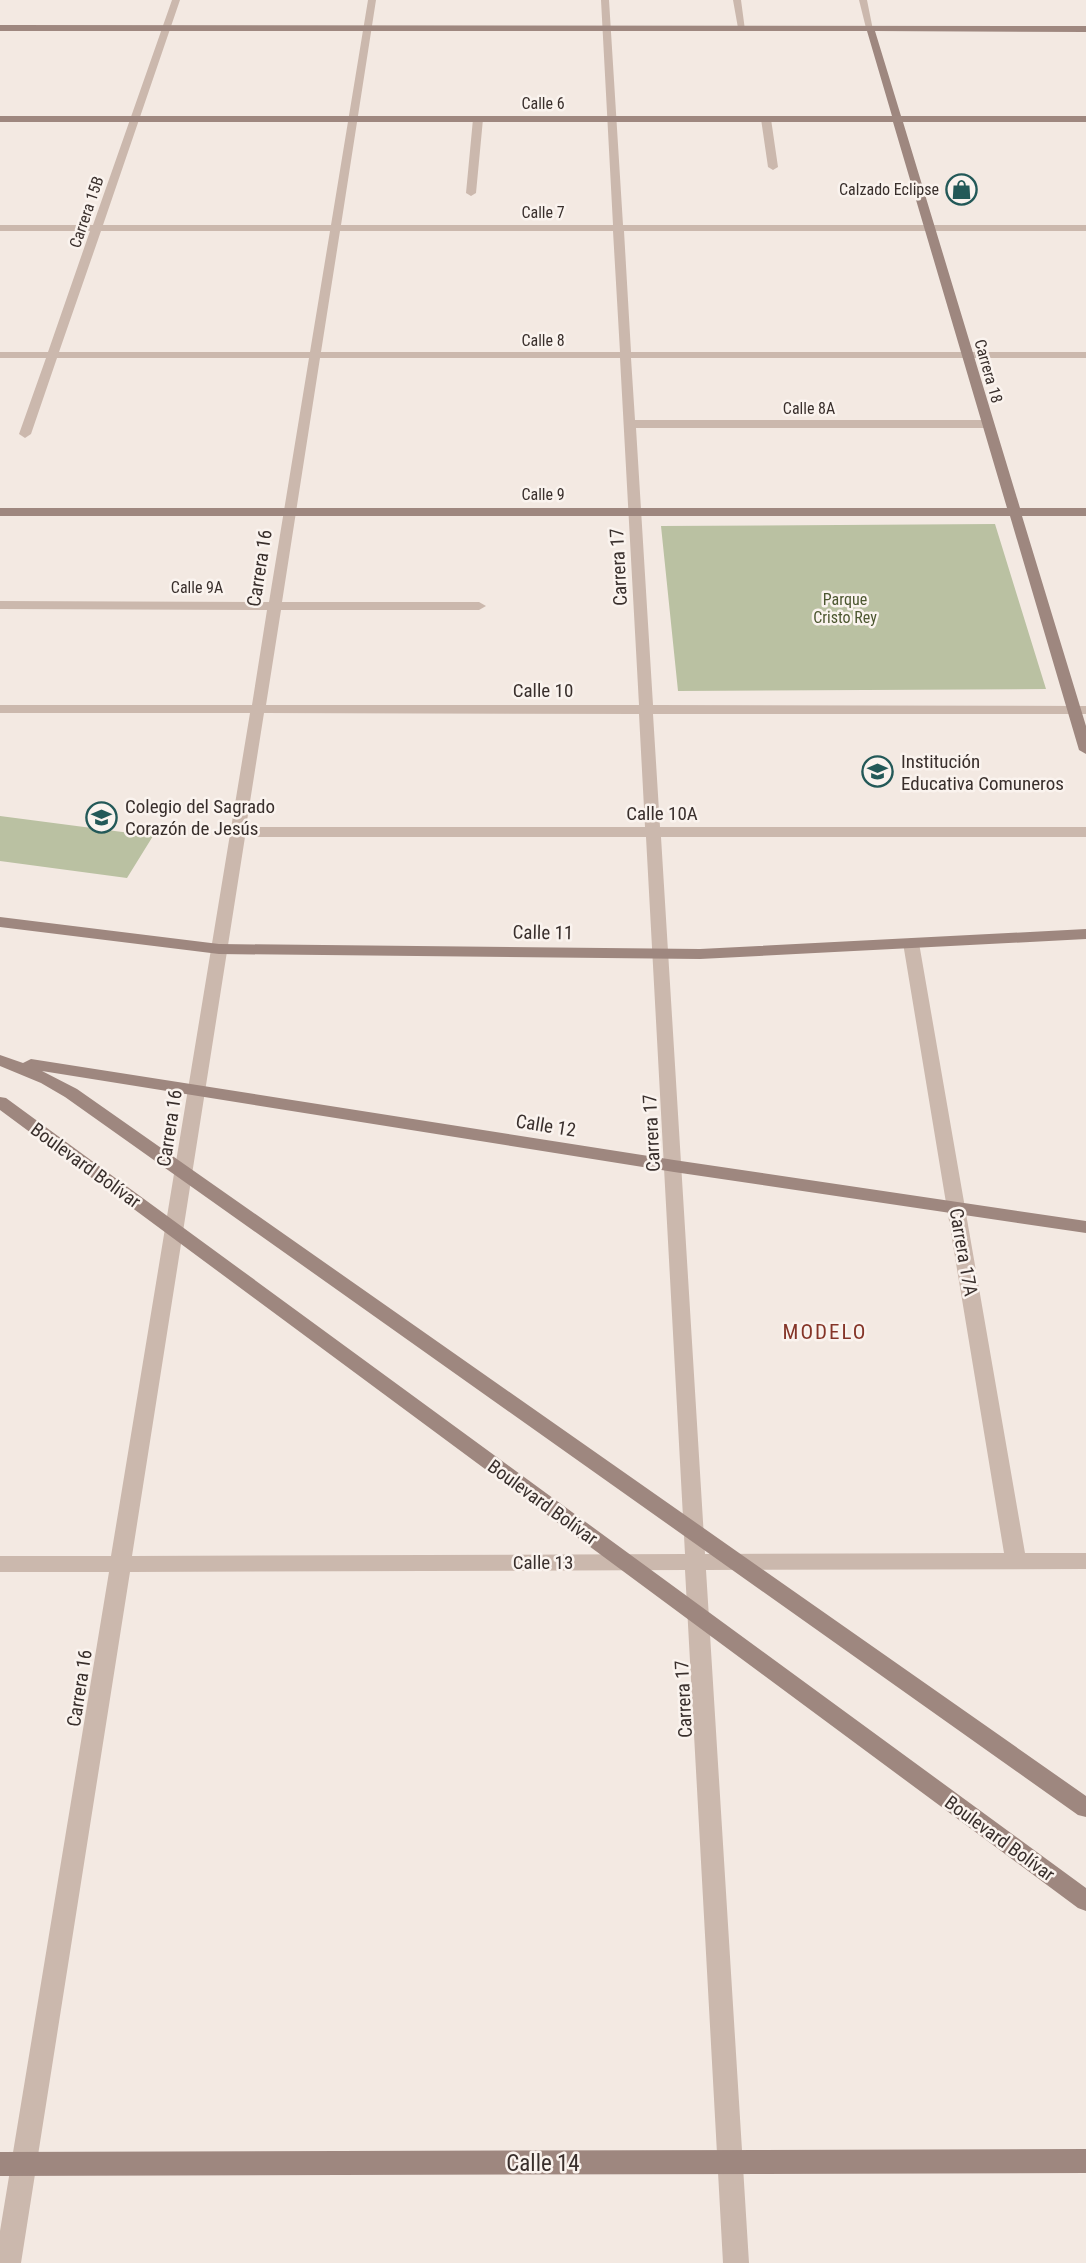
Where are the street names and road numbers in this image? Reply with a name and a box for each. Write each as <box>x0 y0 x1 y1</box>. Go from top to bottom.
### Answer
street label: Calle 6 <box>521 94 565 113</box>
street label: Carrera 15B <box>65 174 108 250</box>
street label: Calle 7 <box>521 203 565 222</box>
street label: Calle 8 <box>521 331 565 350</box>
street label: Carrera 18 <box>970 337 1007 405</box>
street label: Calle 8A <box>783 399 835 418</box>
street label: Calle 9 <box>521 485 565 504</box>
street label: Carrera 16 <box>242 528 277 608</box>
street label: Carrera 17 <box>605 528 632 606</box>
street label: Calle 9A <box>171 578 223 597</box>
street label: Calle 10 <box>513 679 573 702</box>
street label: Calle 10A <box>626 802 698 825</box>
street label: Calle 11 <box>512 920 573 945</box>
street label: Carrera 16 <box>152 1088 187 1168</box>
street label: Carrera 17 <box>638 1094 665 1172</box>
street label: Calle 12 <box>514 1109 578 1142</box>
street label: Boulevard Bolívar <box>26 1118 145 1213</box>
street label: Carrera 17A <box>944 1206 983 1298</box>
street label: Boulevard Bolívar <box>483 1455 602 1550</box>
street label: Calle 13 <box>513 1551 573 1574</box>
street label: Carrera 16 <box>62 1648 97 1728</box>
street label: Carrera 17 <box>670 1660 697 1738</box>
street label: Boulevard Bolívar <box>940 1791 1059 1886</box>
street label: Calle 14 <box>506 2150 580 2177</box>

